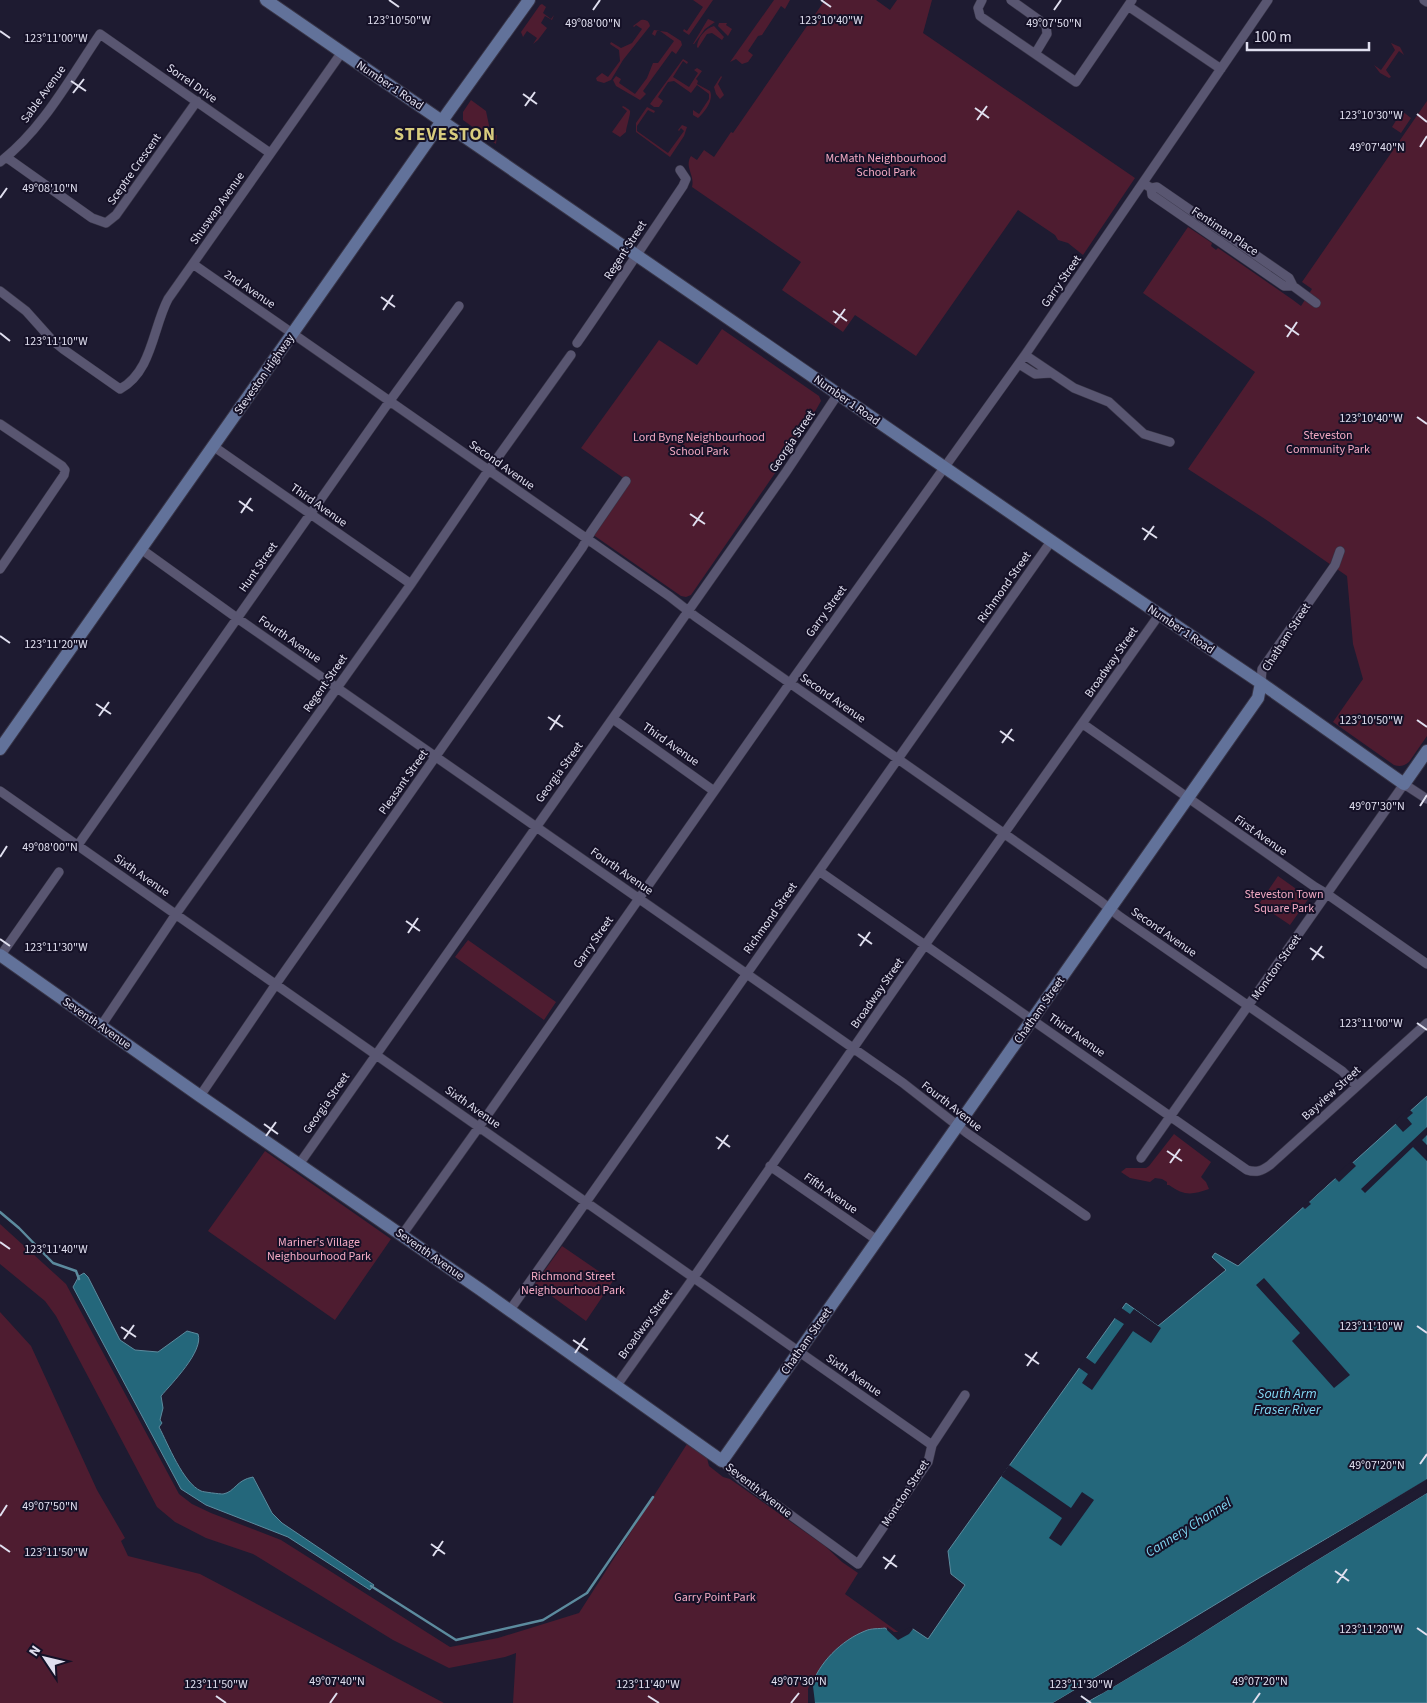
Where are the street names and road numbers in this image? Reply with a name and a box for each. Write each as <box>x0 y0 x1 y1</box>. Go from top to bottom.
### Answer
street label: Number 1 Road <box>353 57 427 114</box>
street label: Sorrel Drive <box>163 60 221 107</box>
street label: Sable Avenue <box>17 62 70 127</box>
street label: Sceptre Crescent <box>103 130 166 209</box>
street label: Shuswap Avenue <box>186 169 249 248</box>
street label: Fentiman Place <box>1188 203 1262 260</box>
street label: Regent Street <box>600 217 651 283</box>
street label: Garry Street <box>1037 252 1086 311</box>
street label: 2nd Avenue <box>221 266 279 313</box>
street label: Steveston Highway <box>230 330 299 418</box>
street label: Number 1 Road <box>810 371 883 430</box>
street label: Georgia Street <box>765 407 819 476</box>
street label: Second Avenue <box>465 436 538 494</box>
street label: Third Avenue <box>287 480 351 531</box>
street label: Hunt Street <box>235 539 282 596</box>
street label: Richmond Street <box>973 548 1035 627</box>
street label: Garry Street <box>802 582 851 641</box>
street label: Chatham Street <box>1258 600 1315 675</box>
street label: Number 1 Road <box>1144 601 1218 658</box>
street label: Fourth Avenue <box>255 612 324 667</box>
street label: Broadway Street <box>1081 624 1142 701</box>
street label: Regent Street <box>299 651 352 716</box>
street label: Second Avenue <box>796 669 869 727</box>
street label: Third Avenue <box>639 719 703 770</box>
street label: Georgia Street <box>532 738 587 806</box>
street label: Pleasant Street <box>375 746 432 818</box>
street label: First Avenue <box>1231 811 1291 860</box>
street label: Fourth Avenue <box>587 844 656 899</box>
street label: Sixth Avenue <box>110 850 173 901</box>
street label: Richmond Street <box>739 879 801 958</box>
street label: Second Avenue <box>1127 903 1200 961</box>
street label: Garry Street <box>569 913 618 972</box>
street label: Moncton Street <box>1247 931 1305 1004</box>
street label: Broadway Street <box>847 955 908 1032</box>
street label: Chatham Street <box>1010 973 1069 1047</box>
street label: Seventh Avenue <box>59 993 135 1053</box>
street label: Third Avenue <box>1045 1010 1109 1061</box>
street label: Bayview Street <box>1298 1062 1365 1125</box>
street label: Georgia Street <box>299 1069 354 1137</box>
street label: Fourth Avenue <box>918 1077 986 1136</box>
street label: Sixth Avenue <box>441 1082 504 1133</box>
street label: Fifth Avenue <box>800 1169 861 1218</box>
street label: Seventh Avenue <box>392 1224 468 1284</box>
street label: Broadway Street <box>614 1286 677 1363</box>
street label: Chatham Street <box>777 1304 836 1378</box>
street label: Sixth Avenue <box>822 1350 885 1401</box>
street label: Moncton Street <box>877 1457 933 1530</box>
street label: Seventh Avenue <box>722 1459 796 1522</box>

